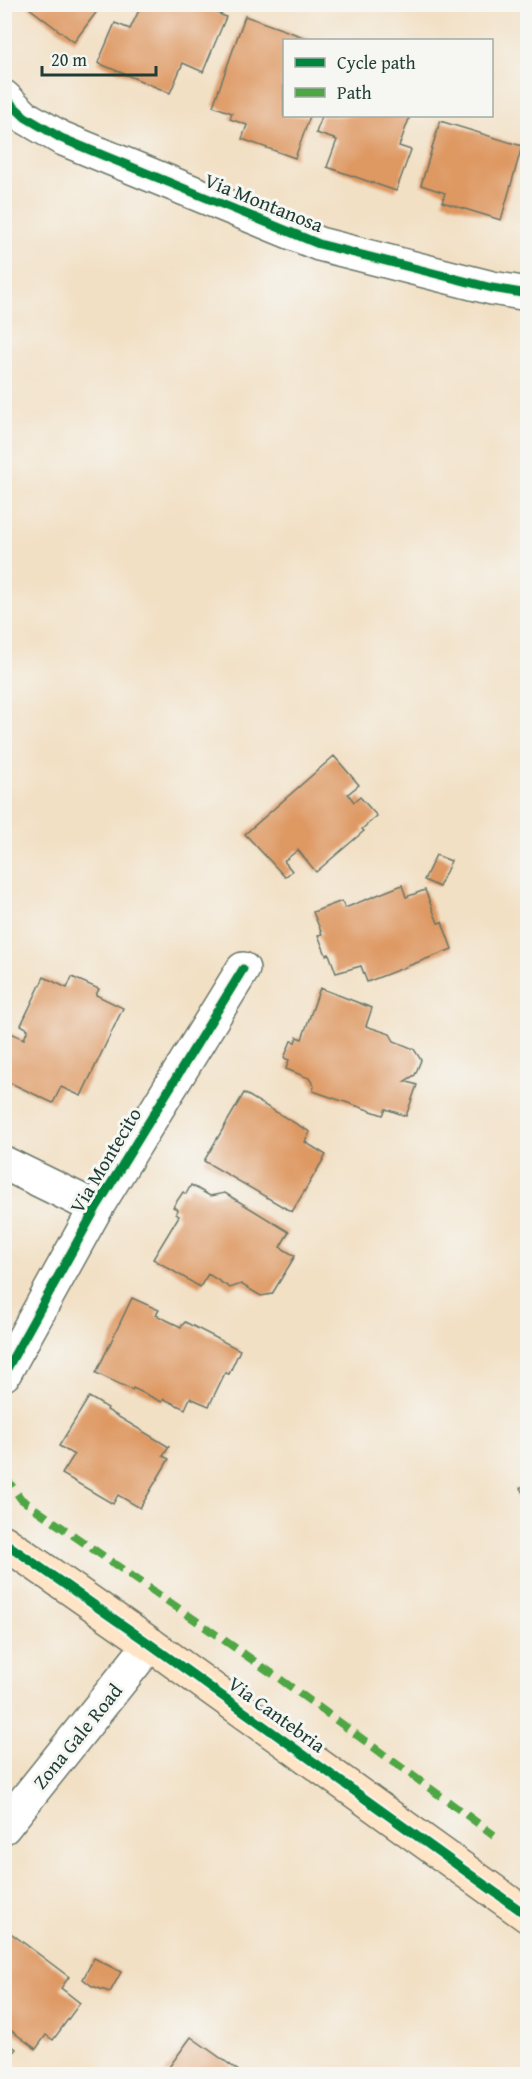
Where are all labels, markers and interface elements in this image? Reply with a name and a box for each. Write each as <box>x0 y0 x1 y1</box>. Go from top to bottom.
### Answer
scale bar <box>42 39 156 77</box>
legend <box>283 39 493 117</box>
text: 20 m <box>51 46 87 73</box>
text: Cycle path <box>337 49 416 76</box>
text: Path <box>337 79 372 106</box>
street label: Via Montanosa <box>200 165 328 239</box>
street label: Via Montecito <box>62 1102 148 1218</box>
street label: Via Cantebria <box>222 1669 332 1760</box>
street label: Zona Gale Road <box>25 1677 129 1795</box>

